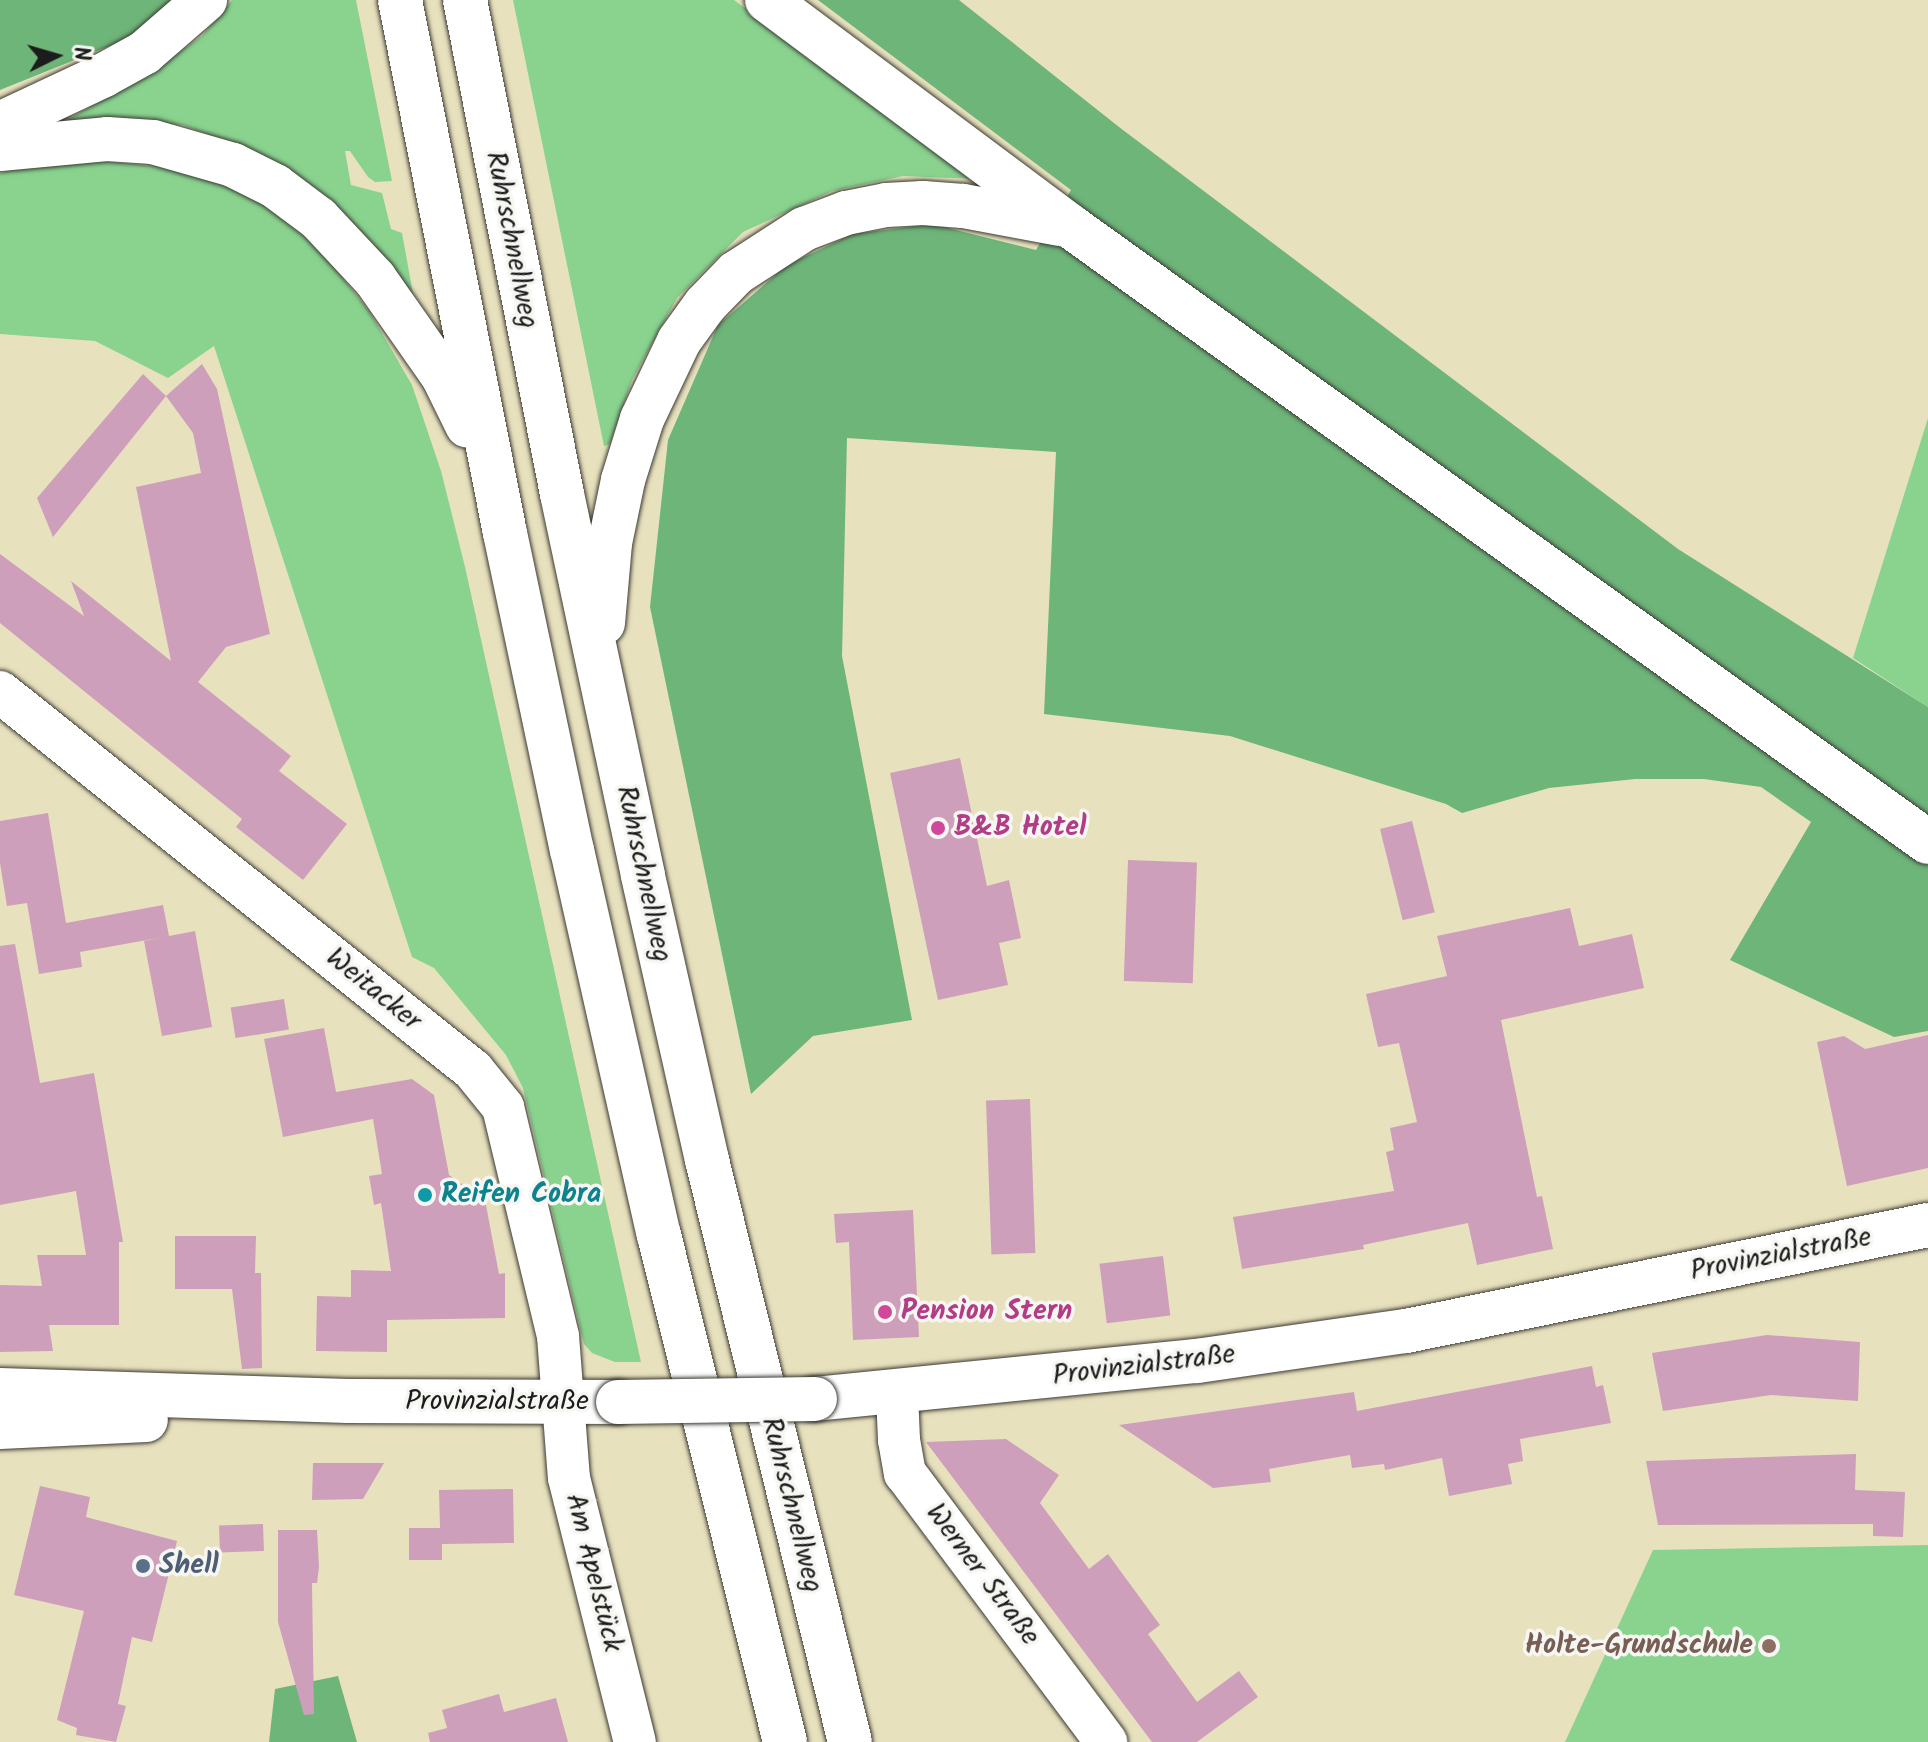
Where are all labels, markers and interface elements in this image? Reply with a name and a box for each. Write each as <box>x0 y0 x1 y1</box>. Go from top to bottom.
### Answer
north arrow <box>16 16 96 96</box>
text: N <box>62 45 98 62</box>
street label: Ruhrschnellweg <box>477 149 545 331</box>
street label: Ruhrschnellweg <box>608 783 678 965</box>
place label: B&B Hotel <box>954 811 1086 845</box>
marker: B&B Hotel <box>929 819 947 837</box>
street label: Weitacker <box>319 942 427 1038</box>
place label: Reifen Cobra <box>441 1178 601 1212</box>
marker: Reifen Cobra <box>416 1186 434 1204</box>
street label: Provinzialstraße <box>1688 1221 1874 1289</box>
place label: Pension Stern <box>901 1295 1072 1329</box>
marker: Pension Stern <box>876 1303 894 1321</box>
street label: Provinzialstraße <box>1051 1338 1237 1394</box>
street label: Provinzialstraße <box>405 1385 589 1419</box>
street label: Ruhrschnellweg <box>753 1414 829 1596</box>
street label: Am Apelstück <box>557 1490 629 1656</box>
street label: Werner Straße <box>918 1497 1046 1653</box>
place label: Shell <box>159 1549 219 1583</box>
marker: Shell <box>134 1557 152 1575</box>
place label: Holte-Grundschule <box>1525 1629 1753 1663</box>
marker: Holte-Grundschule <box>1760 1637 1778 1655</box>

